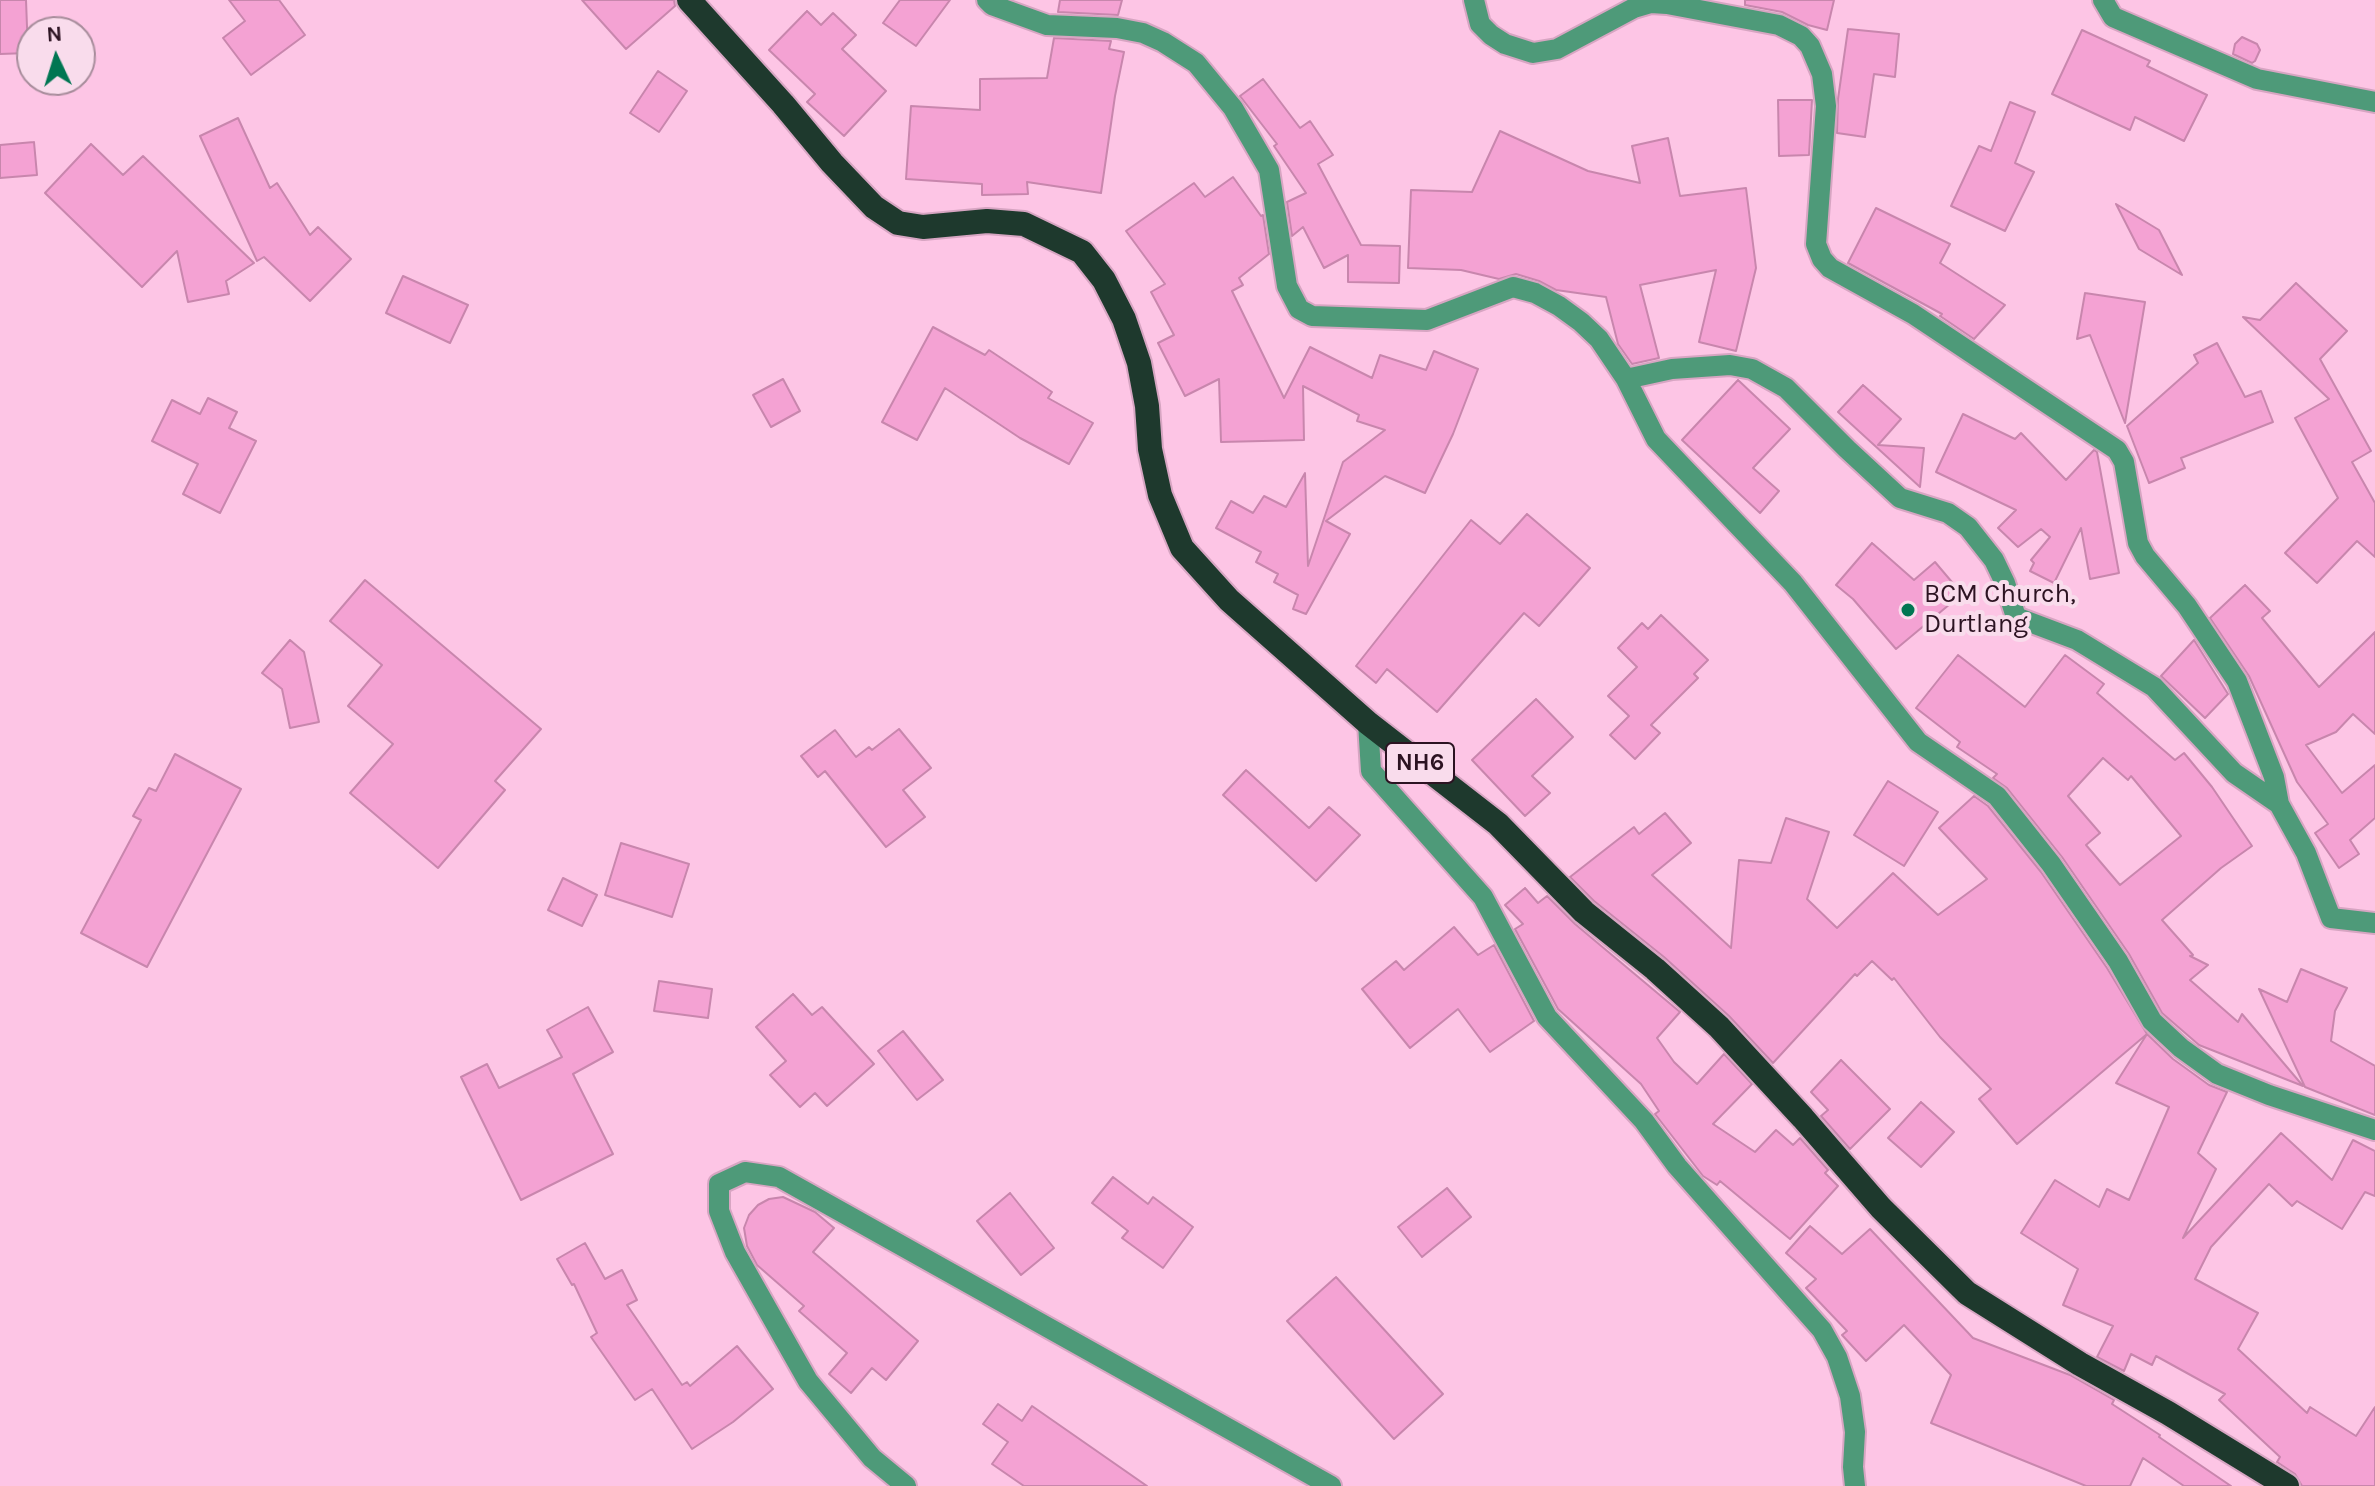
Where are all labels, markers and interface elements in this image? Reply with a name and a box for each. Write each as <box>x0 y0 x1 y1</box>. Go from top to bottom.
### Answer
north arrow <box>16 16 96 96</box>
text: N <box>46 21 63 48</box>
place label: BCM Church, Durtlang <box>1924 579 2076 640</box>
marker: BCM Church, Durtlang <box>1899 601 1917 619</box>
road number: NH6 <box>1386 743 1454 783</box>

